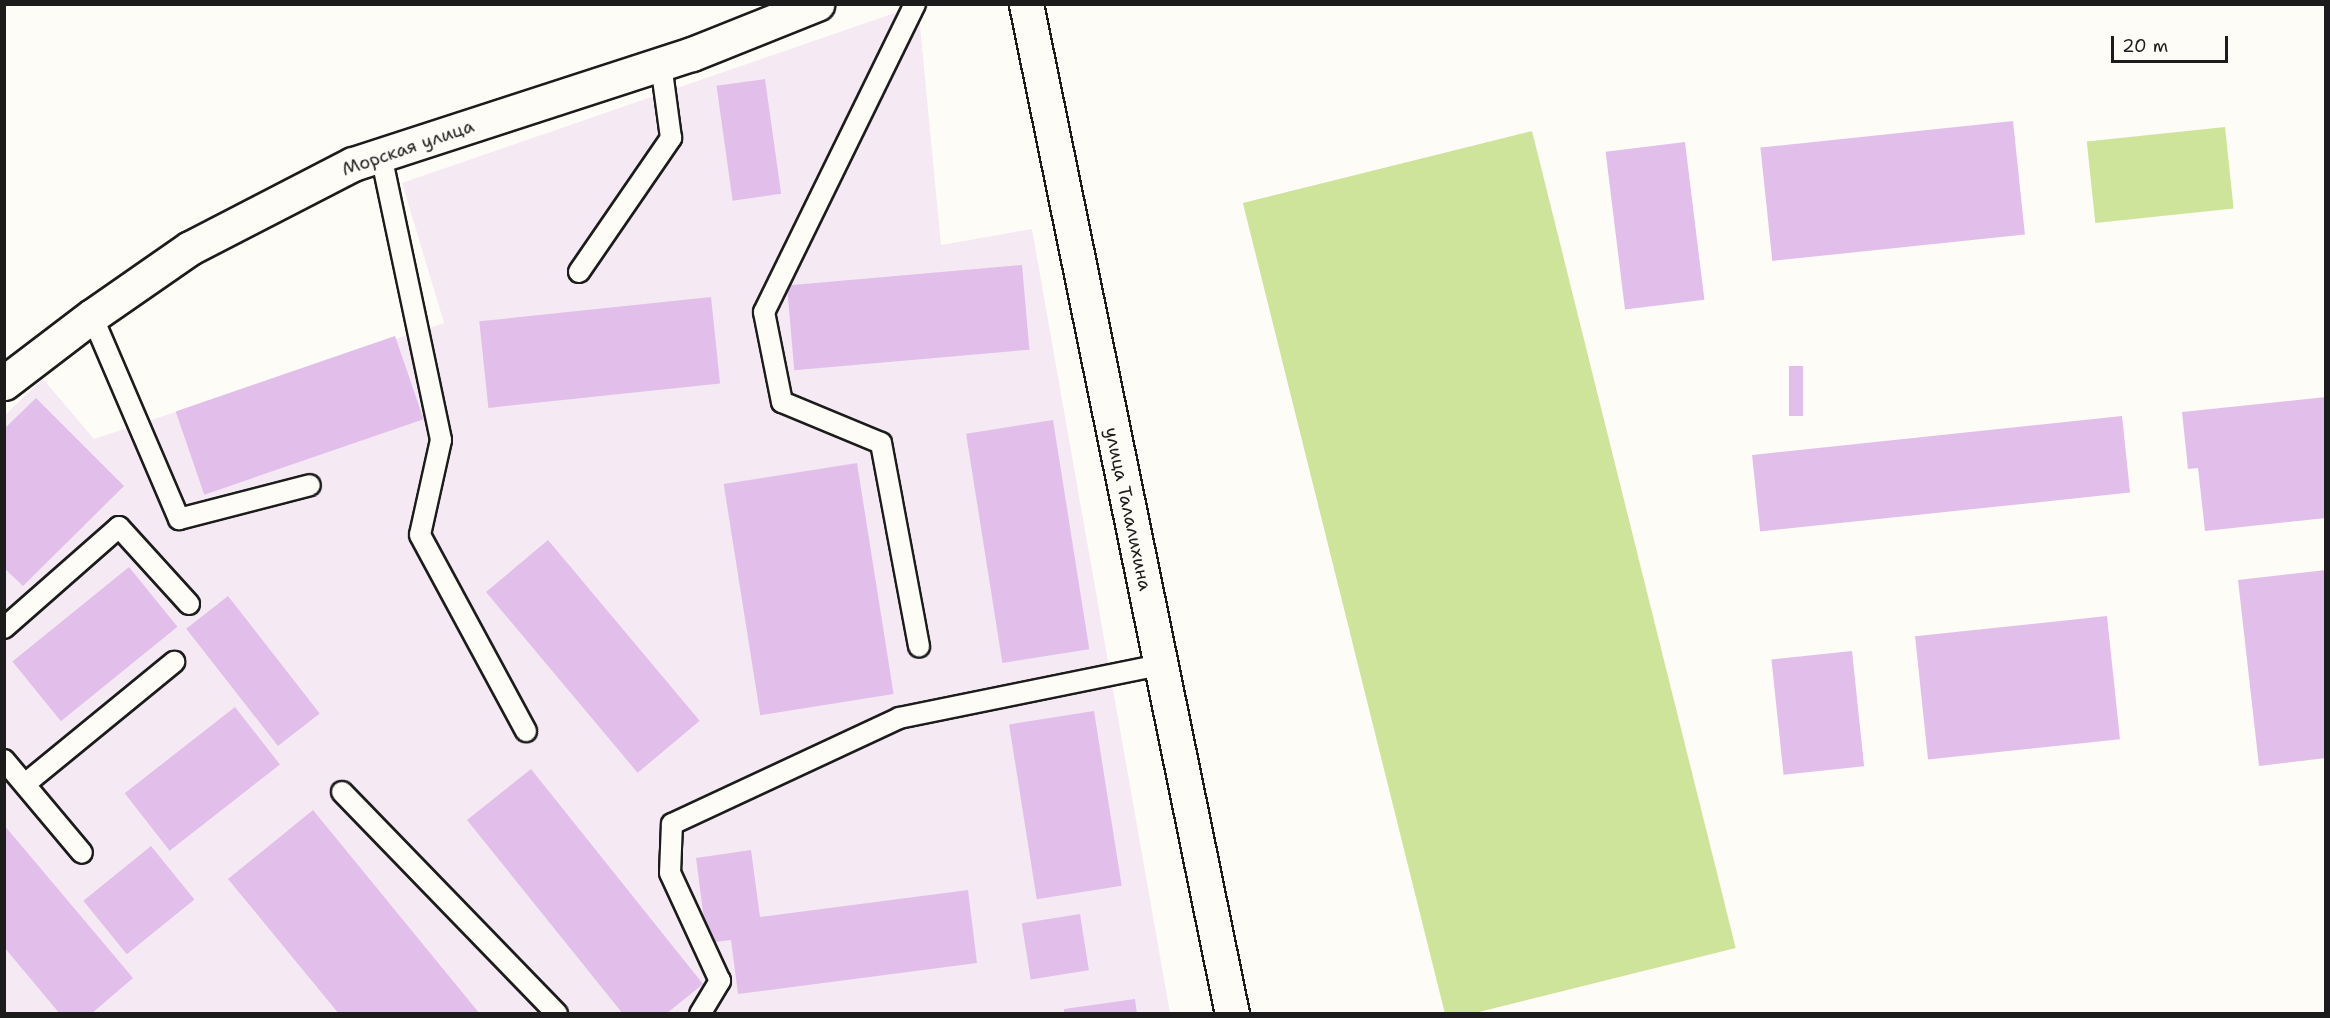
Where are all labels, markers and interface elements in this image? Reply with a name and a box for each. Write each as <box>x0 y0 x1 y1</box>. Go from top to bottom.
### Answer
scale bar <box>2114 24 2231 62</box>
text: 20 m <box>2122 34 2168 58</box>
street label: Морская улица <box>339 115 477 181</box>
street label: улица Талалихина <box>1100 425 1156 593</box>

